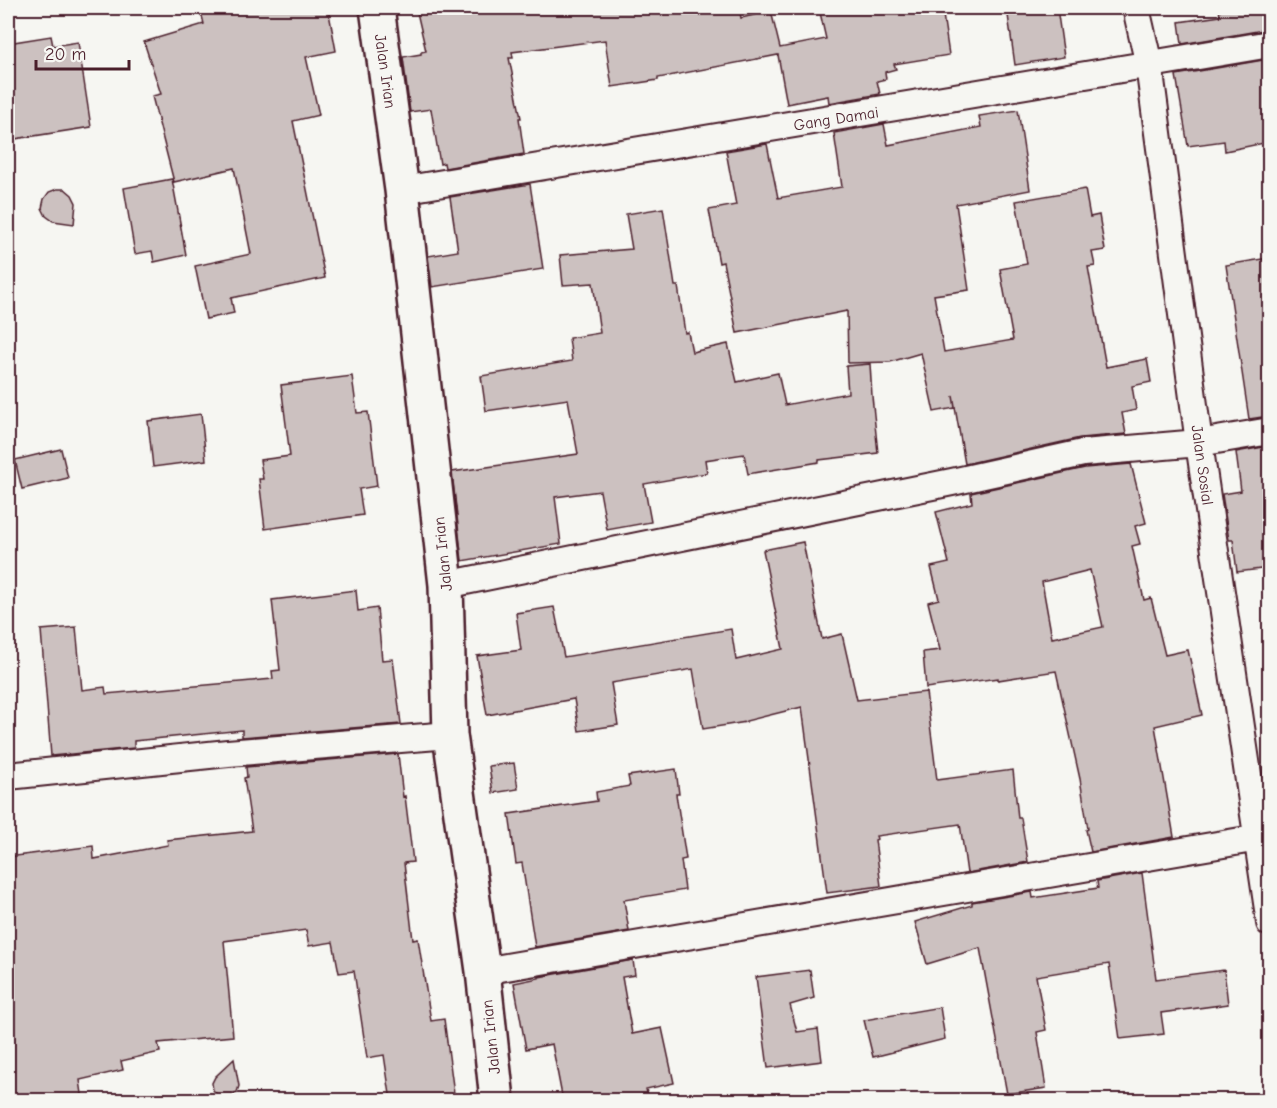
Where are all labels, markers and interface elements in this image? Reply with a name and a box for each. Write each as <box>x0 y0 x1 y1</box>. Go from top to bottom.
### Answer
scale bar <box>36 33 129 71</box>
street label: Jalan Irian <box>371 33 399 109</box>
text: 20 m <box>45 44 86 65</box>
street label: Gang Damai <box>792 103 880 135</box>
street label: Jalan Sosial <box>1187 424 1217 506</box>
street label: Jalan Irian <box>430 516 456 592</box>
street label: Jalan Irian <box>478 999 504 1075</box>

